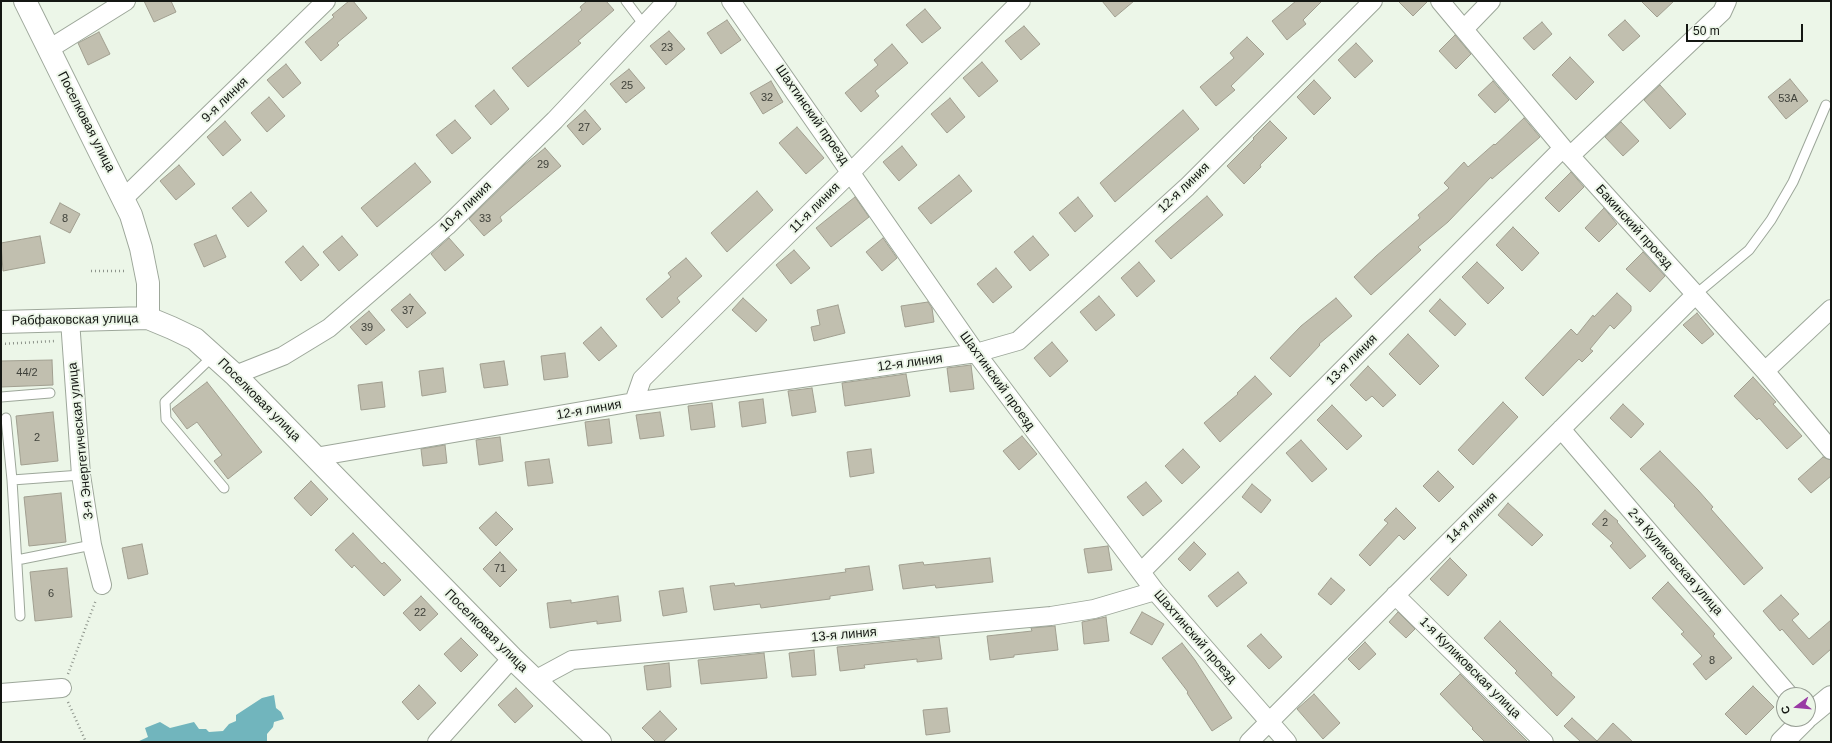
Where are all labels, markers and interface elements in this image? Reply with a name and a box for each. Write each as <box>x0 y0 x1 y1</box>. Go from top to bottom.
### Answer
scale bar <box>1688 16 1805 42</box>
text: 50 m <box>1693 24 1720 38</box>
house number: 23 <box>661 41 673 55</box>
street label: Шахтинский проезд <box>772 62 852 168</box>
street label: Поселковая улица <box>54 69 118 175</box>
street label: 9-я линия <box>199 74 251 126</box>
house number: 25 <box>621 79 633 93</box>
house number: 32 <box>761 91 773 105</box>
house number: 53А <box>1778 92 1798 106</box>
house number: 27 <box>578 121 590 135</box>
house number: 29 <box>537 158 549 172</box>
street label: 12-я линия <box>1155 160 1213 216</box>
street label: 10-я линия <box>437 179 495 235</box>
street label: 11-я линия <box>787 180 843 236</box>
street label: Бакинский проезд <box>1592 182 1676 272</box>
house number: 8 <box>62 212 68 226</box>
house number: 33 <box>479 212 491 226</box>
house number: 37 <box>402 304 414 318</box>
street label: Рабфаковская улица <box>12 311 138 329</box>
house number: 39 <box>361 321 373 335</box>
street label: Шахтинский проезд <box>956 329 1038 433</box>
street label: 13-я линия <box>1323 331 1381 389</box>
street label: 12-я линия <box>876 351 944 375</box>
street label: Поселковая улица <box>214 355 304 445</box>
street label: 3-я Энергетическая улица <box>65 362 97 520</box>
house number: 44/2 <box>16 366 38 380</box>
street label: 12-я линия <box>555 397 623 423</box>
house number: 2 <box>34 431 40 445</box>
street label: 14-я линия <box>1443 489 1501 547</box>
street label: 2-я Куликовская улица <box>1624 505 1726 619</box>
house number: 2 <box>1602 516 1608 530</box>
house number: 71 <box>494 562 506 576</box>
street label: Поселковая улица <box>441 586 531 676</box>
house number: 6 <box>48 587 54 601</box>
street label: Шахтинский проезд <box>1150 587 1240 687</box>
house number: 22 <box>414 606 426 620</box>
street label: 1-я Куликовская улица <box>1416 614 1524 722</box>
street label: 13-я линия <box>811 624 877 646</box>
house number: 8 <box>1709 654 1715 668</box>
north arrow <box>1776 687 1816 727</box>
text: С <box>1779 705 1792 716</box>

